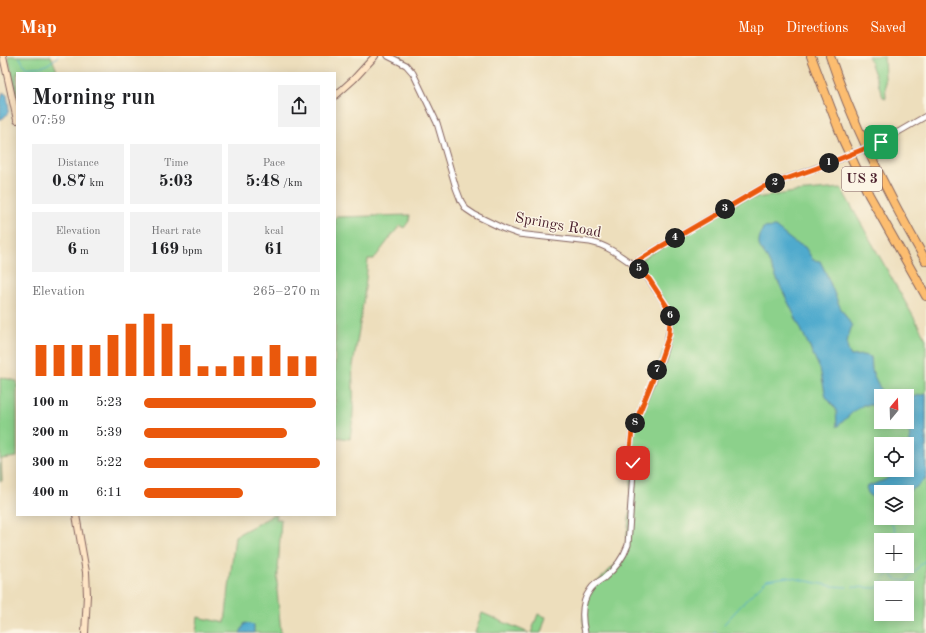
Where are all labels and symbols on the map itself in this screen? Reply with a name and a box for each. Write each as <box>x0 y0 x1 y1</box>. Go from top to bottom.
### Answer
pin <box>864 125 898 159</box>
pin: 1 <box>819 153 839 173</box>
road number: US 3 <box>842 167 882 191</box>
pin: 2 <box>765 173 785 193</box>
pin: 3 <box>715 199 735 219</box>
street label: Springs Road <box>514 211 603 241</box>
pin: 4 <box>665 228 685 248</box>
pin: 5 <box>629 259 649 279</box>
pin: 6 <box>660 306 680 326</box>
pin: 7 <box>647 360 667 380</box>
north arrow <box>874 389 914 429</box>
pin: 8 <box>625 413 645 433</box>
pin <box>616 446 650 480</box>

